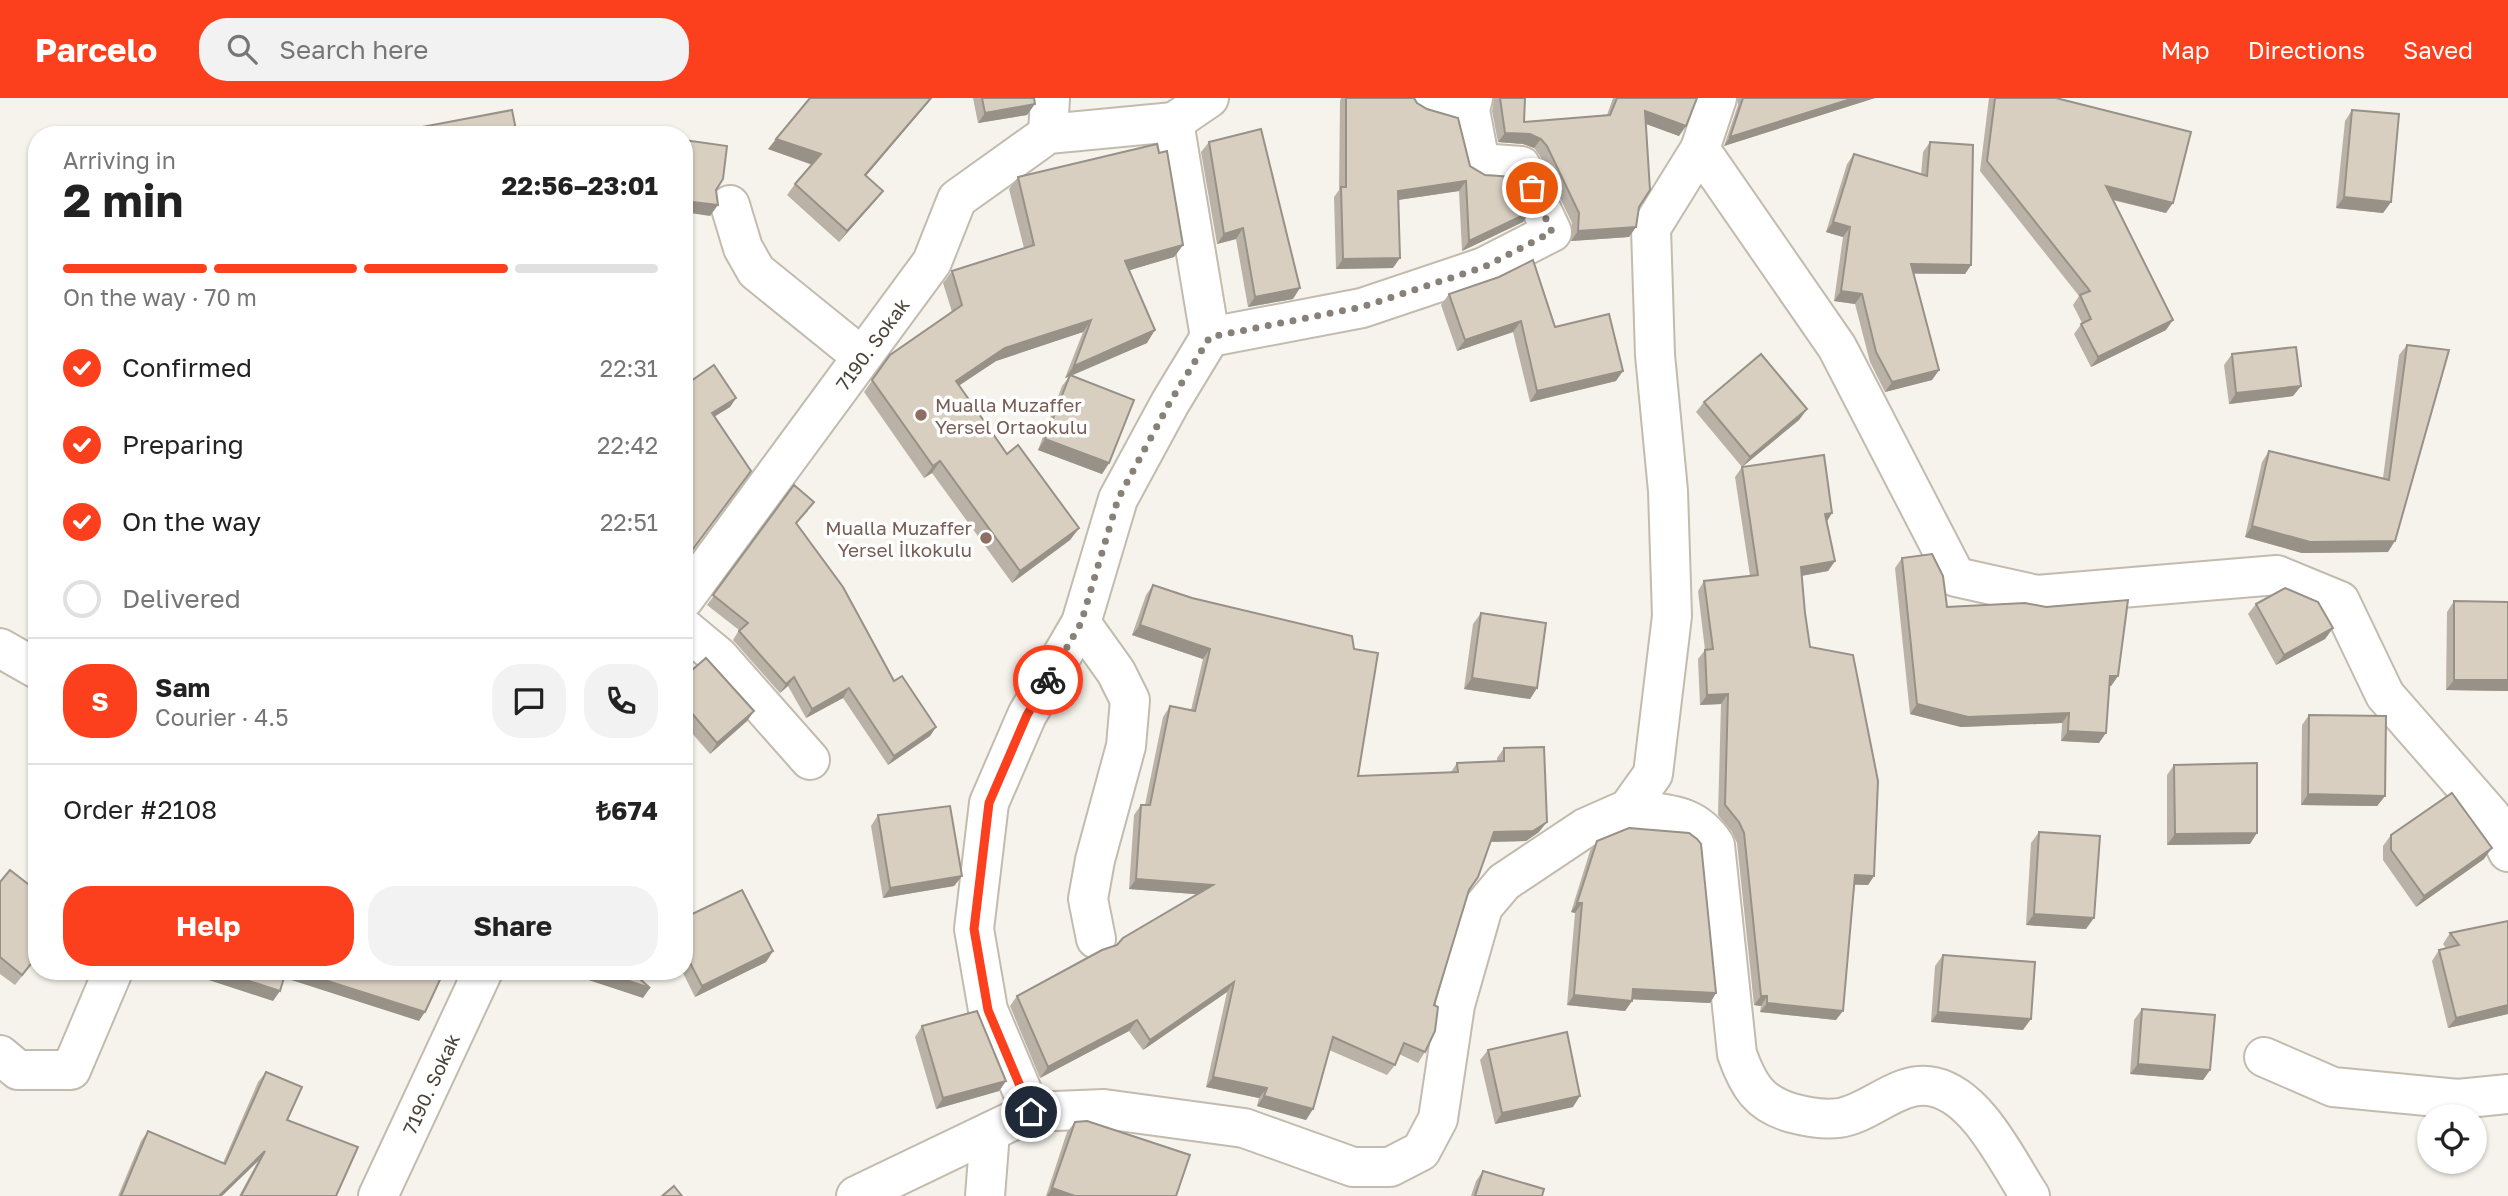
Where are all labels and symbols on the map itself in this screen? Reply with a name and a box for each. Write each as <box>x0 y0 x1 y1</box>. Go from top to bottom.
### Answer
pin <box>1502 158 1562 218</box>
street label: 7190. Sokak <box>830 293 914 394</box>
place label: Mualla Muzaffer Yersel Ortaokulu <box>935 393 1087 438</box>
marker: Mualla Muzaffer Yersel Ortaokulu <box>913 407 929 423</box>
place label: Mualla Muzaffer Yersel İlkokulu <box>825 516 973 561</box>
marker: Mualla Muzaffer Yersel İlkokulu <box>978 530 994 546</box>
courier <box>1013 645 1083 715</box>
street label: 7190. Sokak <box>397 1029 464 1138</box>
pin <box>1001 1082 1061 1142</box>

